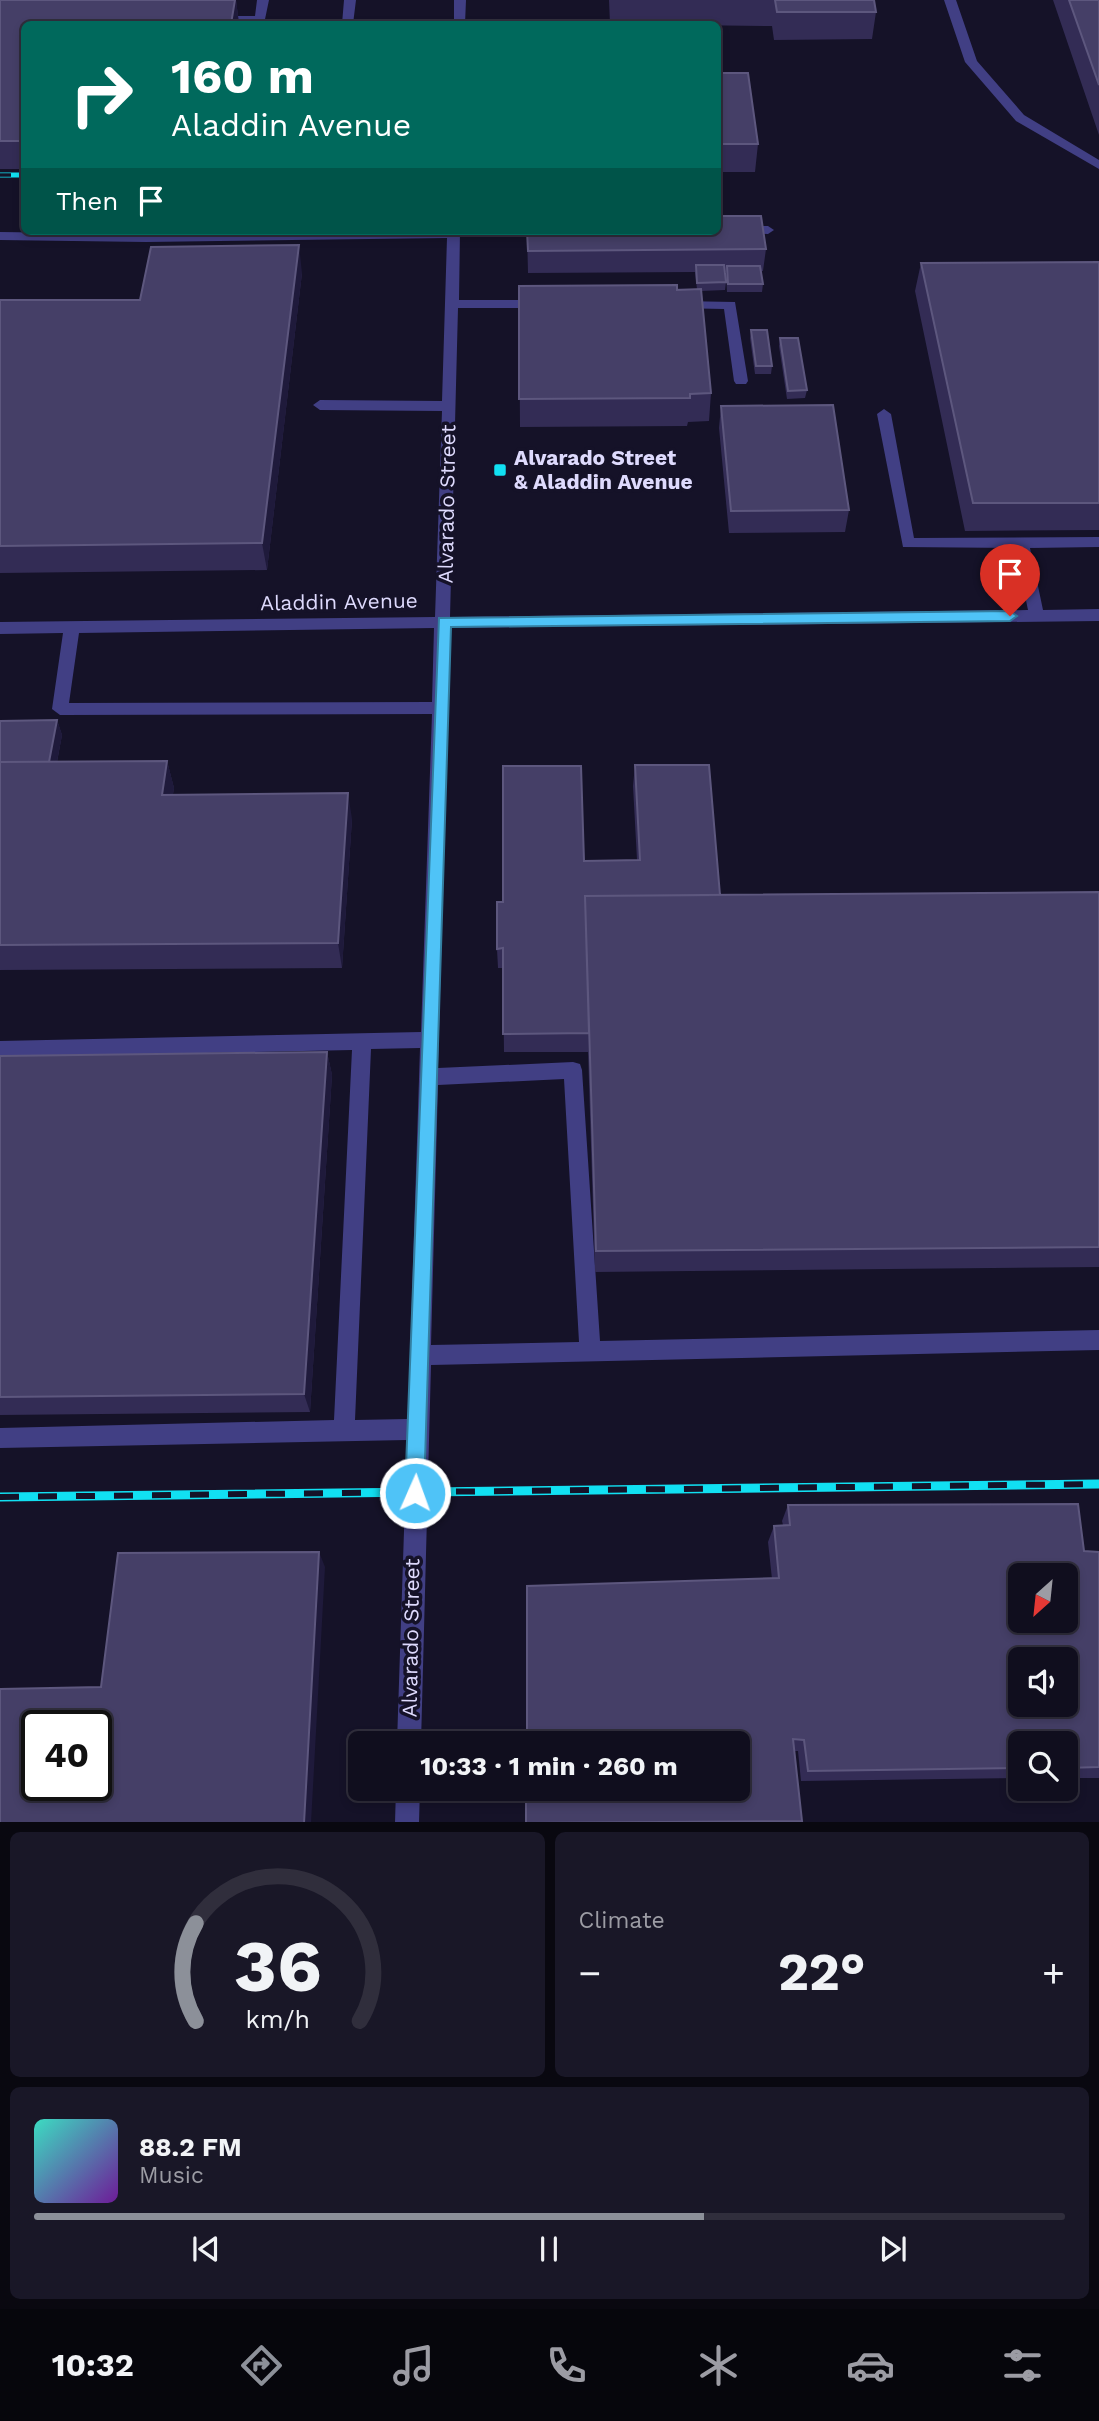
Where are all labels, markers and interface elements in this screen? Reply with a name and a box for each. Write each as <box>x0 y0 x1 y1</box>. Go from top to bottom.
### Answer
text: 160 m <box>171 47 314 105</box>
icon: right <box>56 49 147 140</box>
text: Aladdin Avenue <box>171 106 411 144</box>
icon: arrive <box>132 182 170 220</box>
text: Then <box>56 186 118 216</box>
street label: Alvarado Street <box>433 424 460 584</box>
place label: Alvarado Street & Aladdin Avenue <box>514 445 693 494</box>
marker: Alvarado Street & Aladdin Avenue <box>492 462 508 478</box>
pin <box>980 544 1040 616</box>
icon: arrive <box>991 555 1029 593</box>
street label: Aladdin Avenue <box>260 588 418 615</box>
position arrow <box>378 1456 452 1530</box>
street label: Alvarado Street <box>397 1558 424 1718</box>
north arrow <box>1008 1563 1078 1633</box>
map controls <box>1008 1563 1078 1801</box>
button: sound <box>1008 1647 1078 1717</box>
speed limit sign: 40 <box>21 1710 112 1801</box>
button: search <box>1008 1731 1078 1801</box>
text: 10:33 · 1 min · 260 m <box>420 1751 678 1781</box>
text: Climate <box>579 1907 665 1934</box>
text: 36 <box>233 1923 321 2009</box>
text: 22° <box>778 1942 866 2003</box>
text: − <box>579 1951 601 1995</box>
text: + <box>1042 1951 1065 1995</box>
text: km/h <box>245 2004 309 2033</box>
text: 88.2 FM <box>139 2132 242 2162</box>
text: Music <box>139 2162 204 2189</box>
icon: previous <box>187 2230 225 2268</box>
icon: pause <box>530 2230 568 2268</box>
icon: next <box>874 2230 912 2268</box>
icon: directions <box>237 2341 286 2390</box>
icon: music <box>389 2341 438 2390</box>
icon: phone <box>542 2341 591 2390</box>
icon: climate <box>694 2341 743 2390</box>
icon: car <box>846 2341 895 2390</box>
icon: filters <box>998 2341 1047 2390</box>
text: 10:32 <box>52 2346 134 2384</box>

